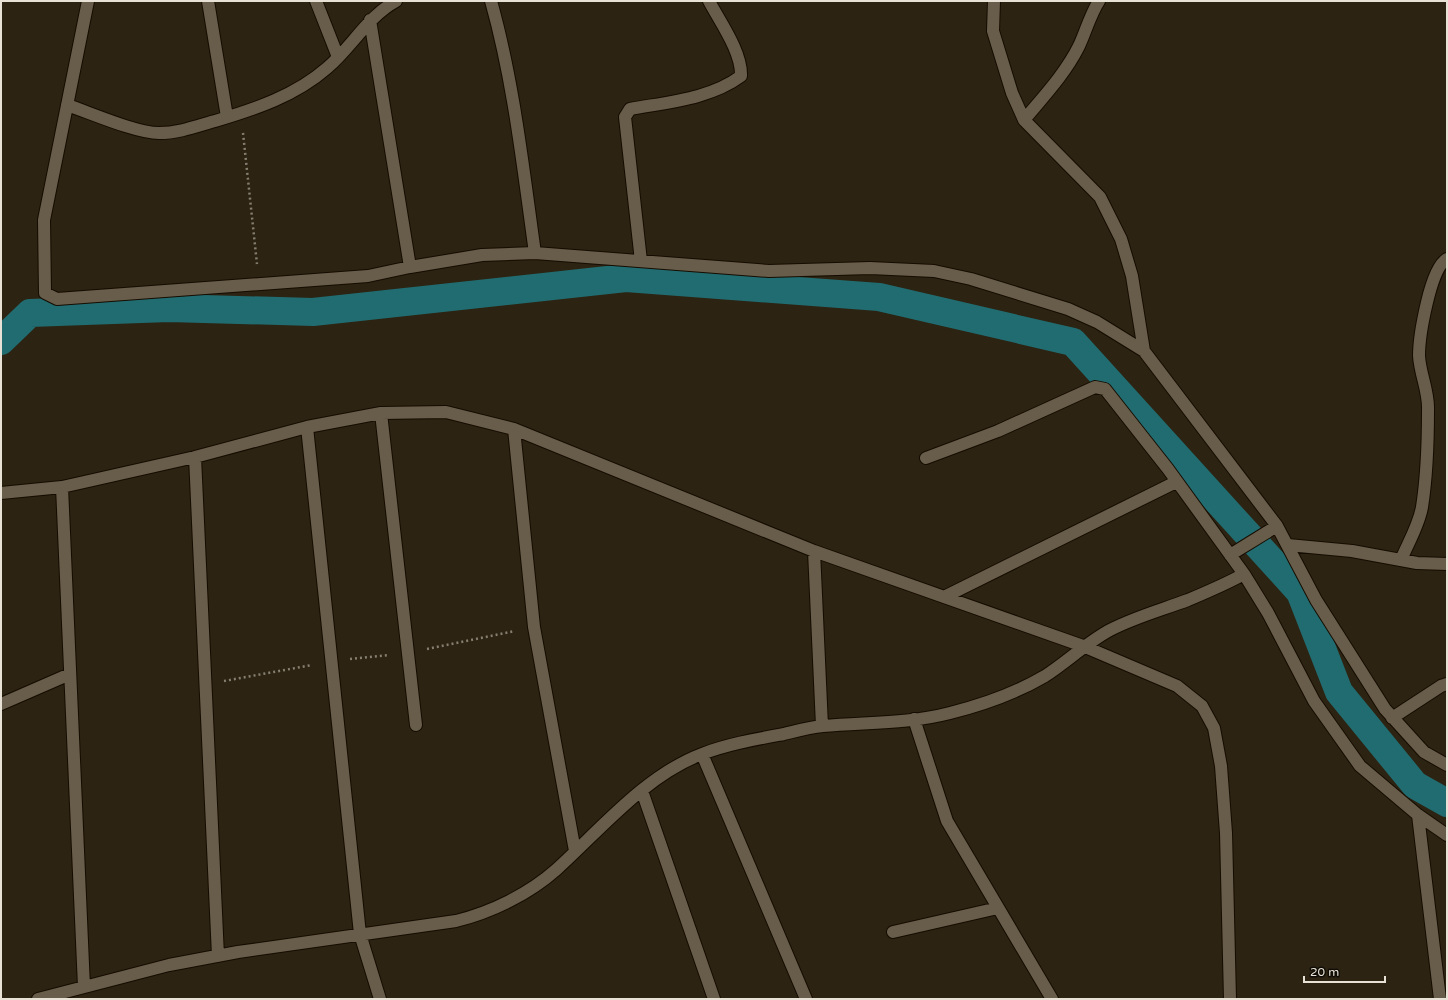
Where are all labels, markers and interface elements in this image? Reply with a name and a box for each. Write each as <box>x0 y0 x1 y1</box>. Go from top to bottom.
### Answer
scale bar <box>1304 958 1385 984</box>
text: 20 m <box>1310 965 1339 979</box>

